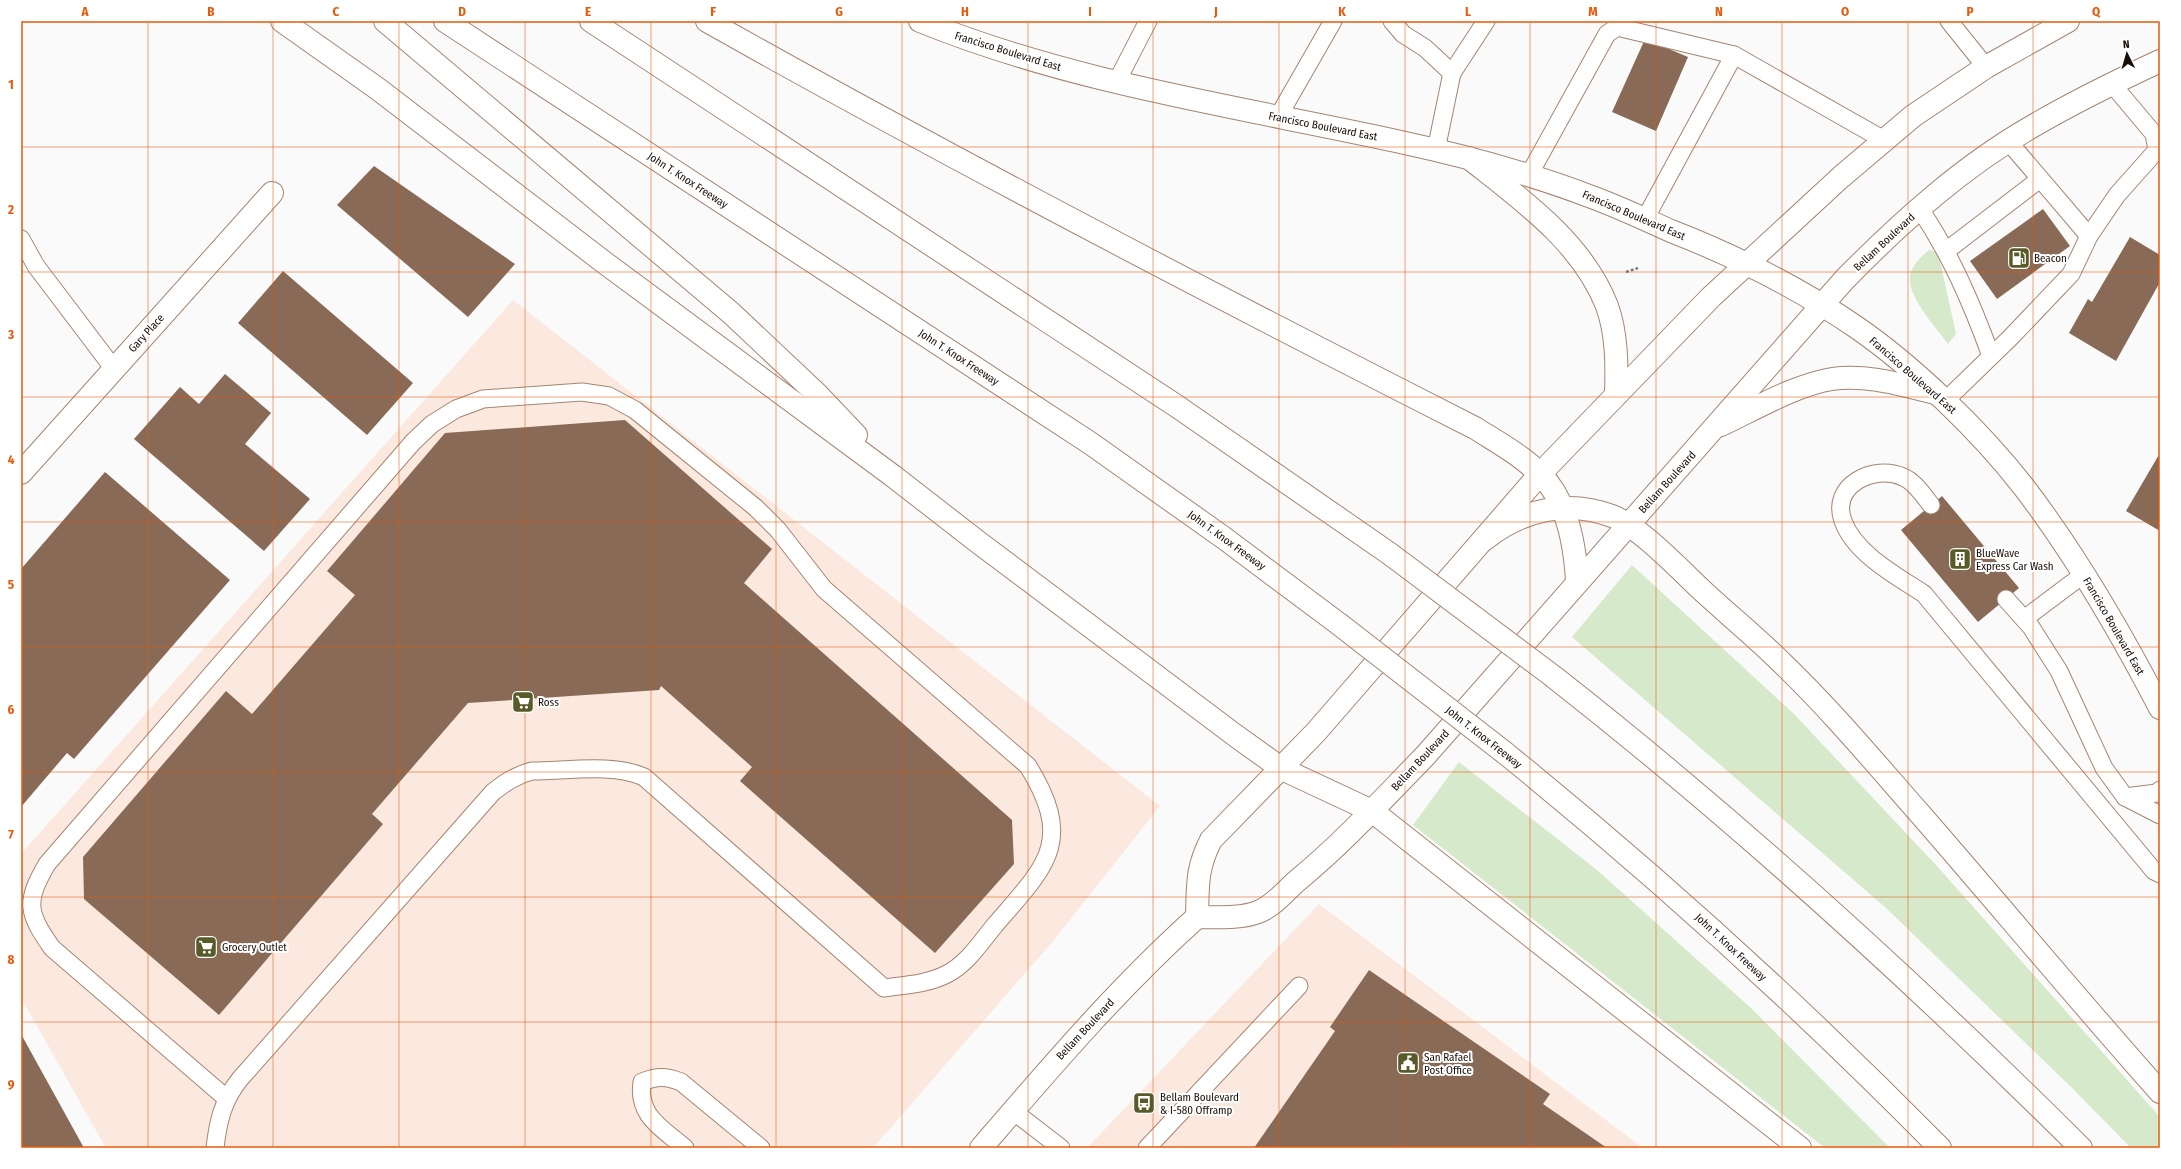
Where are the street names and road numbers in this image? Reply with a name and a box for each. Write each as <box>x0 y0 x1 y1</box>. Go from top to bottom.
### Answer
street label: Francisco Boulevard East <box>953 29 1063 74</box>
street label: Francisco Boulevard East <box>1267 110 1379 144</box>
street label: John T. Knox Freeway <box>645 150 730 211</box>
street label: Francisco Boulevard East <box>1580 188 1688 243</box>
street label: Bellam Boulevard <box>1851 211 1918 274</box>
street label: Gary Place <box>126 312 167 355</box>
street label: John T. Knox Freeway <box>916 327 1001 388</box>
street label: Francisco Boulevard East <box>1867 334 1959 417</box>
street label: Bellam Boulevard <box>1636 449 1699 516</box>
street label: John T. Knox Freeway <box>1185 508 1268 573</box>
street label: Francisco Boulevard East <box>2080 575 2147 678</box>
street label: John T. Knox Freeway <box>1443 704 1524 771</box>
street label: Bellam Boulevard <box>1389 727 1452 794</box>
street label: John T. Knox Freeway <box>1692 911 1769 984</box>
street label: Bellam Boulevard <box>1054 996 1117 1063</box>

